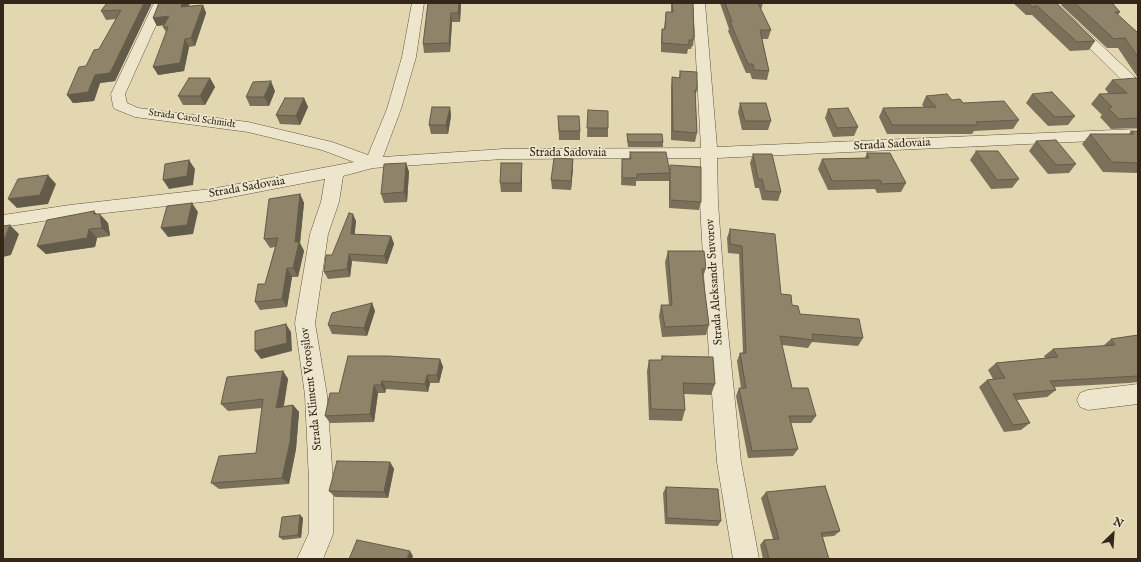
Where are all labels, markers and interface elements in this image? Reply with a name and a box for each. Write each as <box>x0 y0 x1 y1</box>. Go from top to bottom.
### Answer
street label: Strada Carol Schmidt <box>148 107 236 131</box>
street label: Strada Sadovaia <box>853 136 931 154</box>
street label: Strada Sadovaia <box>529 147 607 161</box>
street label: Strada Sadovaia <box>208 174 286 202</box>
street label: Strada Aleksandr Suvorov <box>703 218 727 346</box>
street label: Strada Kliment Voroșilov <box>298 327 326 451</box>
north arrow <box>1093 514 1133 554</box>
text: N <box>1111 515 1125 531</box>

